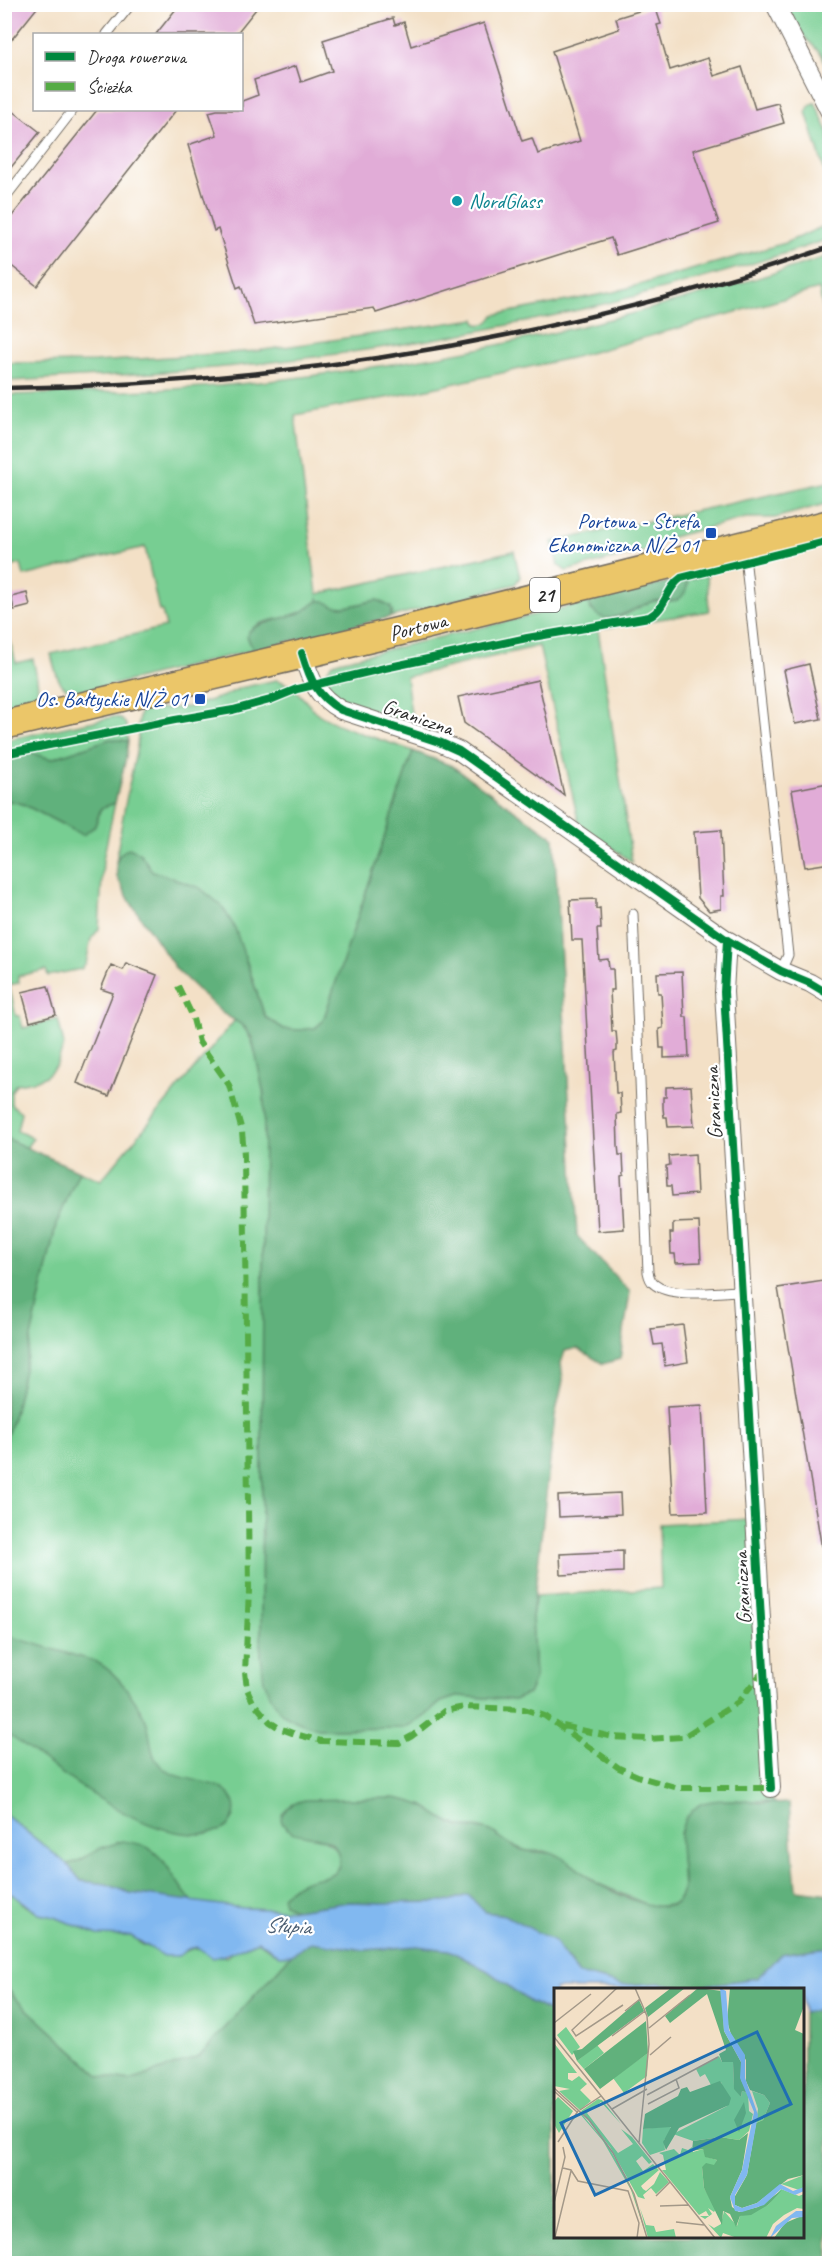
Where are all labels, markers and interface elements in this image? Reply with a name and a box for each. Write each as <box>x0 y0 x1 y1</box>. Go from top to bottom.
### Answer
legend <box>33 33 243 111</box>
text: Droga rowerowa <box>87 46 188 68</box>
text: Ścieżka <box>87 76 133 98</box>
place label: NordGlass <box>469 188 543 214</box>
marker: NordGlass <box>450 194 464 208</box>
place label: Portowa - Strefa Ekonomiczna N/Ż 01 <box>548 508 701 558</box>
marker: Portowa - Strefa Ekonomiczna N/Ż 01 <box>704 526 718 540</box>
road number: 21 <box>530 578 560 612</box>
street label: Portowa <box>387 607 452 647</box>
place label: Os. Bałtyckie N/Ż 01 <box>36 686 190 712</box>
marker: Os. Bałtyckie N/Ż 01 <box>193 692 207 706</box>
street label: Graniczna <box>379 693 459 742</box>
street label: Graniczna <box>698 1064 728 1140</box>
street label: Graniczna <box>727 1549 757 1625</box>
water label: Słupia <box>265 1911 314 1941</box>
inset map <box>554 1988 804 2238</box>

